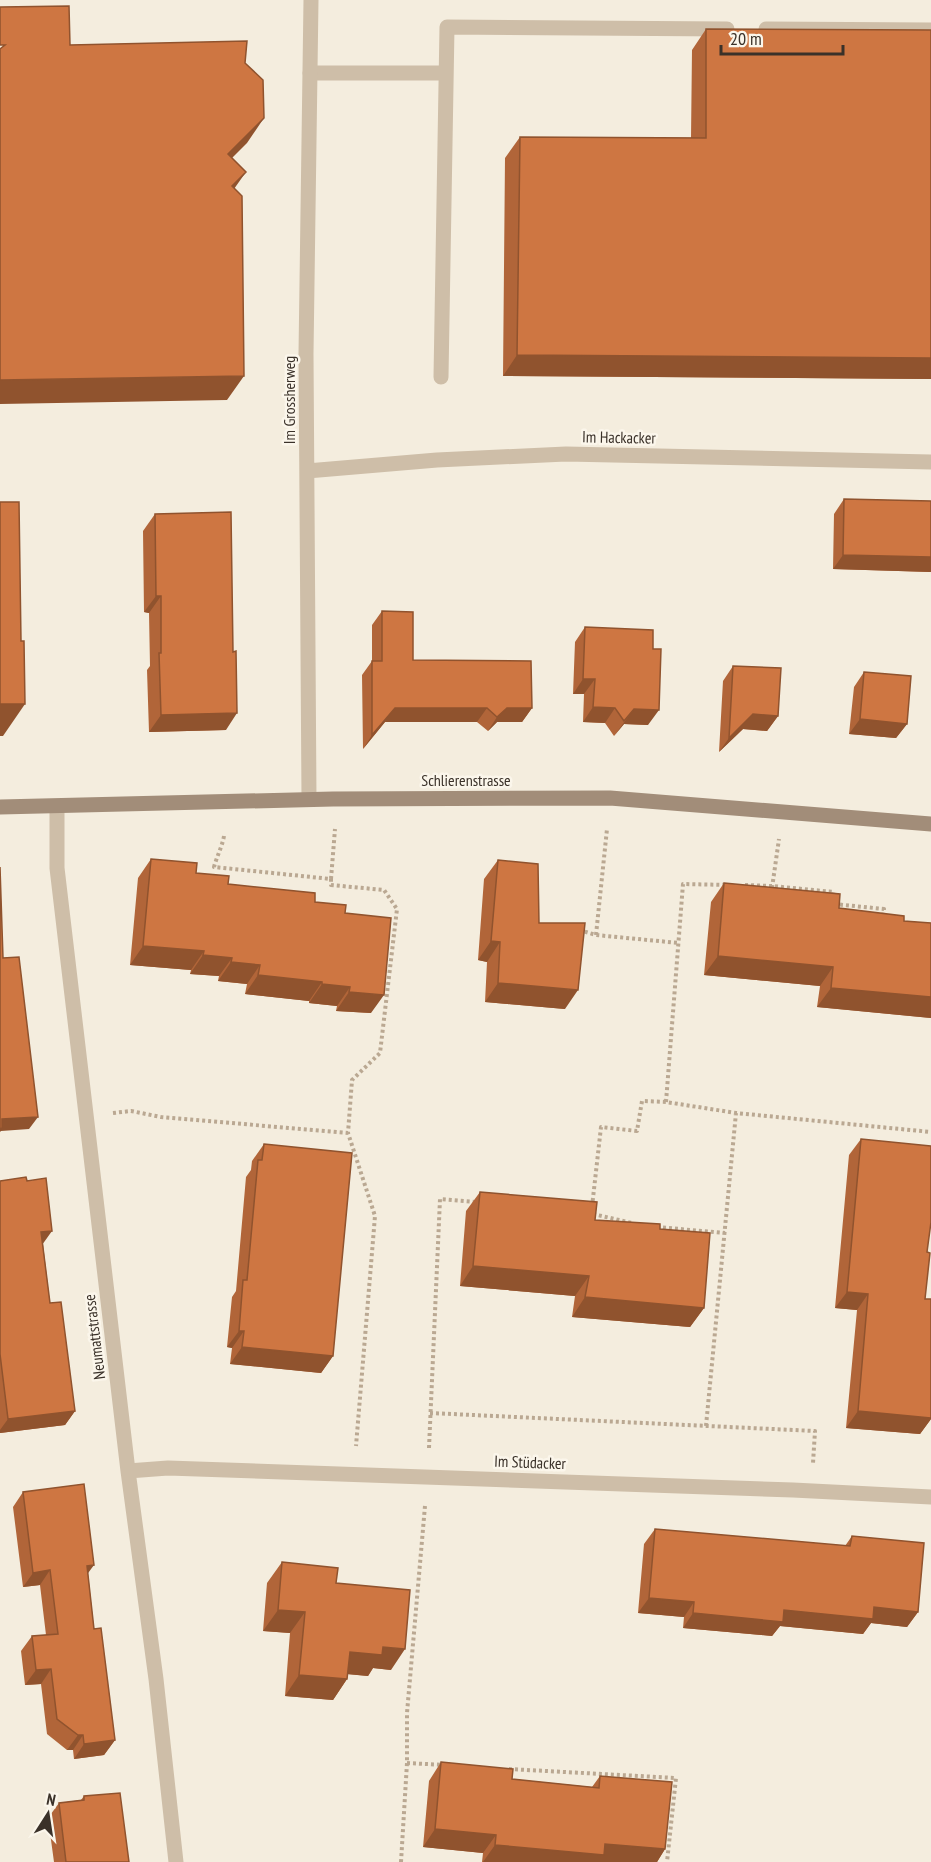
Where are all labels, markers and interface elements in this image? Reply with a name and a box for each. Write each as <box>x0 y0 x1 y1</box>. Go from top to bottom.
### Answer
scale bar <box>721 18 842 56</box>
text: 20 m <box>730 27 762 50</box>
street label: Im Grossherweg <box>279 356 299 444</box>
street label: Im Hackacker <box>582 426 657 448</box>
street label: Schlierenstrasse <box>421 770 511 790</box>
street label: Neumattstrasse <box>79 1293 109 1381</box>
street label: Im Stüdacker <box>494 1451 567 1473</box>
north arrow <box>18 1784 78 1844</box>
text: N <box>45 1789 57 1810</box>

